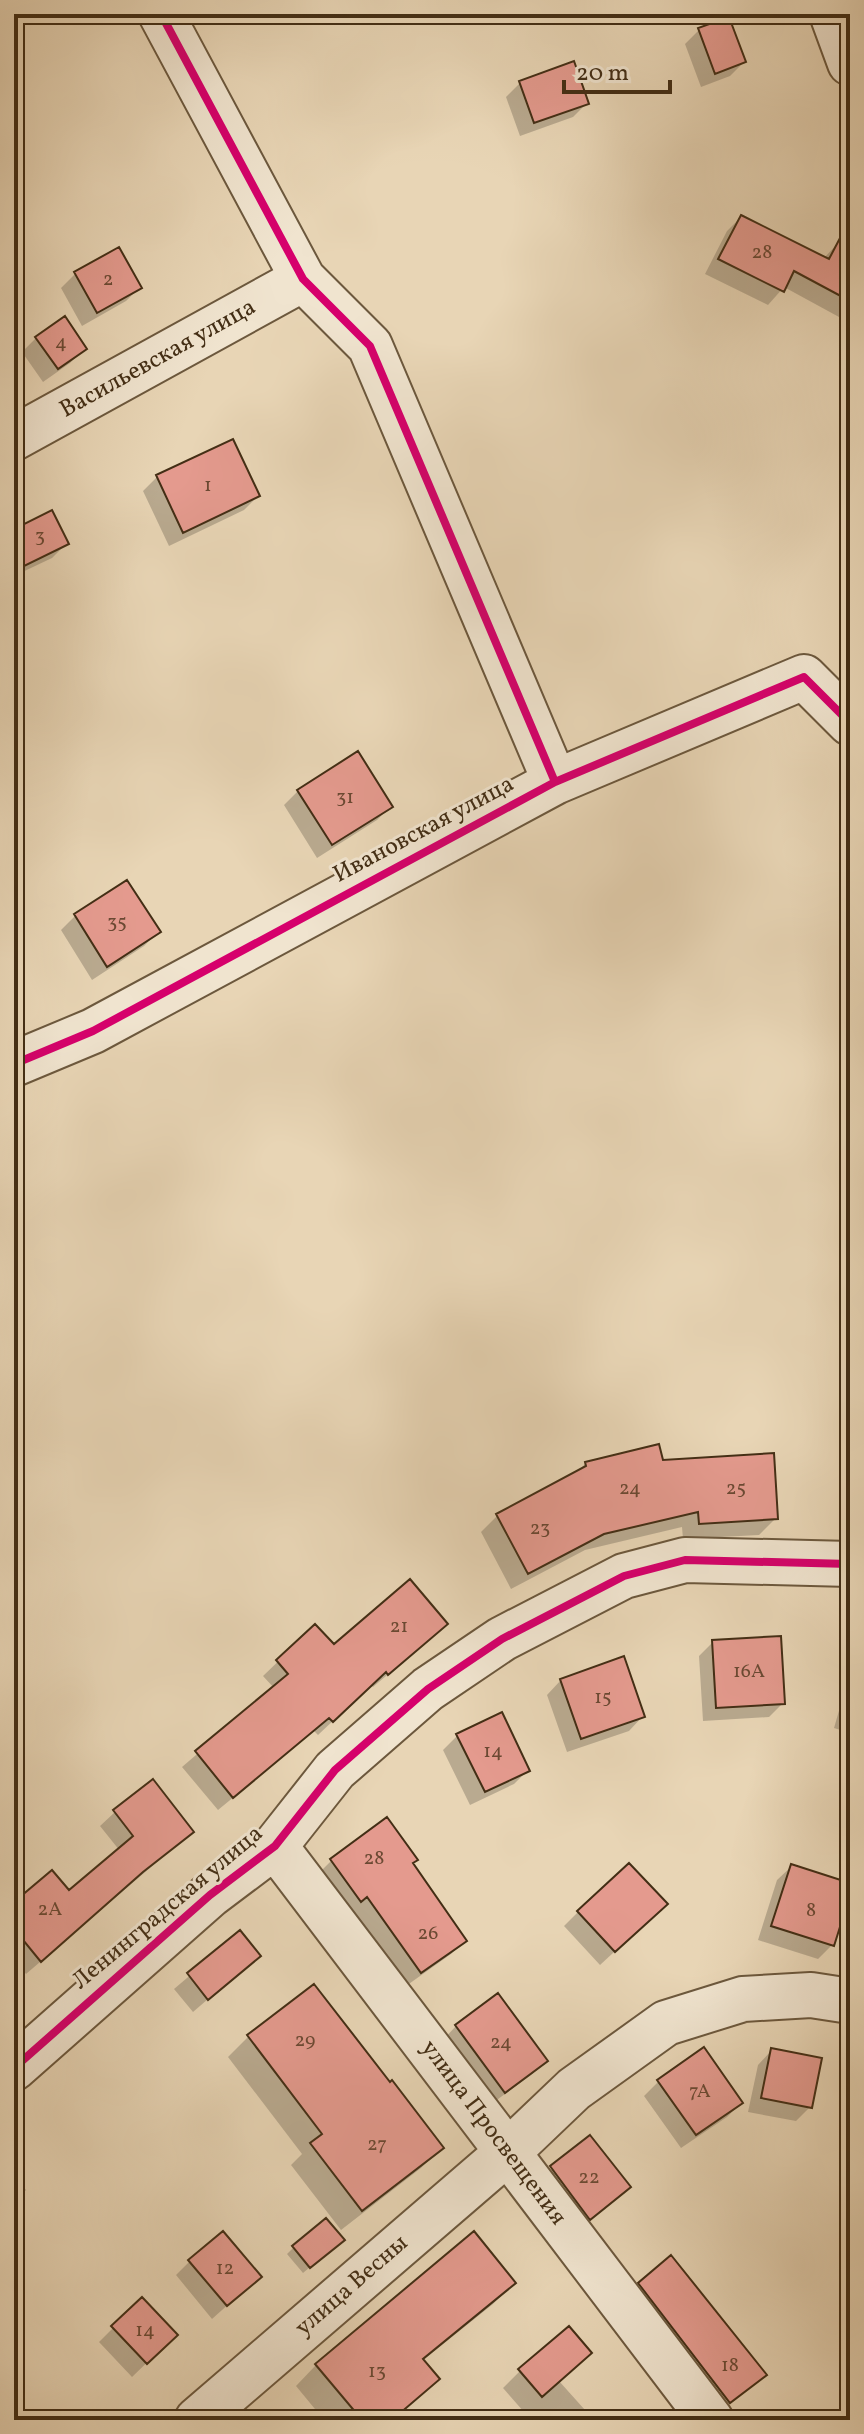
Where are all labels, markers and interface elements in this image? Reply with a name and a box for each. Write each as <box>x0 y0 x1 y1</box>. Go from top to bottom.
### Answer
scale bar <box>564 44 670 94</box>
text: 20 m <box>576 57 629 91</box>
house number: 28 <box>752 239 772 267</box>
house number: 2 <box>103 266 113 294</box>
street label: Васильевская улица <box>54 291 262 427</box>
house number: 4 <box>55 329 67 357</box>
house number: 1 <box>204 472 212 500</box>
house number: 3 <box>35 523 45 551</box>
street label: Ивановская улица <box>327 768 521 892</box>
house number: 31 <box>336 784 354 812</box>
house number: 35 <box>107 909 127 937</box>
house number: 24 <box>619 1475 641 1503</box>
house number: 25 <box>726 1475 746 1503</box>
house number: 23 <box>530 1515 550 1543</box>
house number: 21 <box>390 1613 408 1641</box>
house number: 16А <box>733 1658 765 1686</box>
house number: 15 <box>594 1684 612 1712</box>
house number: 14 <box>483 1738 503 1766</box>
street label: Ленинградская улица <box>65 1818 271 1998</box>
house number: 28 <box>364 1845 384 1873</box>
house number: 2А <box>38 1896 62 1924</box>
house number: 8 <box>806 1897 816 1925</box>
house number: 26 <box>418 1920 438 1948</box>
house number: 29 <box>295 2027 315 2055</box>
house number: 24 <box>490 2029 512 2057</box>
street label: улица Просвещения <box>412 2033 574 2233</box>
house number: 7А <box>689 2078 711 2106</box>
house number: 27 <box>367 2131 387 2159</box>
house number: 22 <box>578 2164 600 2192</box>
street label: улица Весны <box>288 2227 416 2345</box>
house number: 12 <box>216 2255 234 2283</box>
house number: 14 <box>135 2317 155 2345</box>
house number: 18 <box>721 2352 739 2380</box>
house number: 13 <box>368 2358 386 2386</box>

